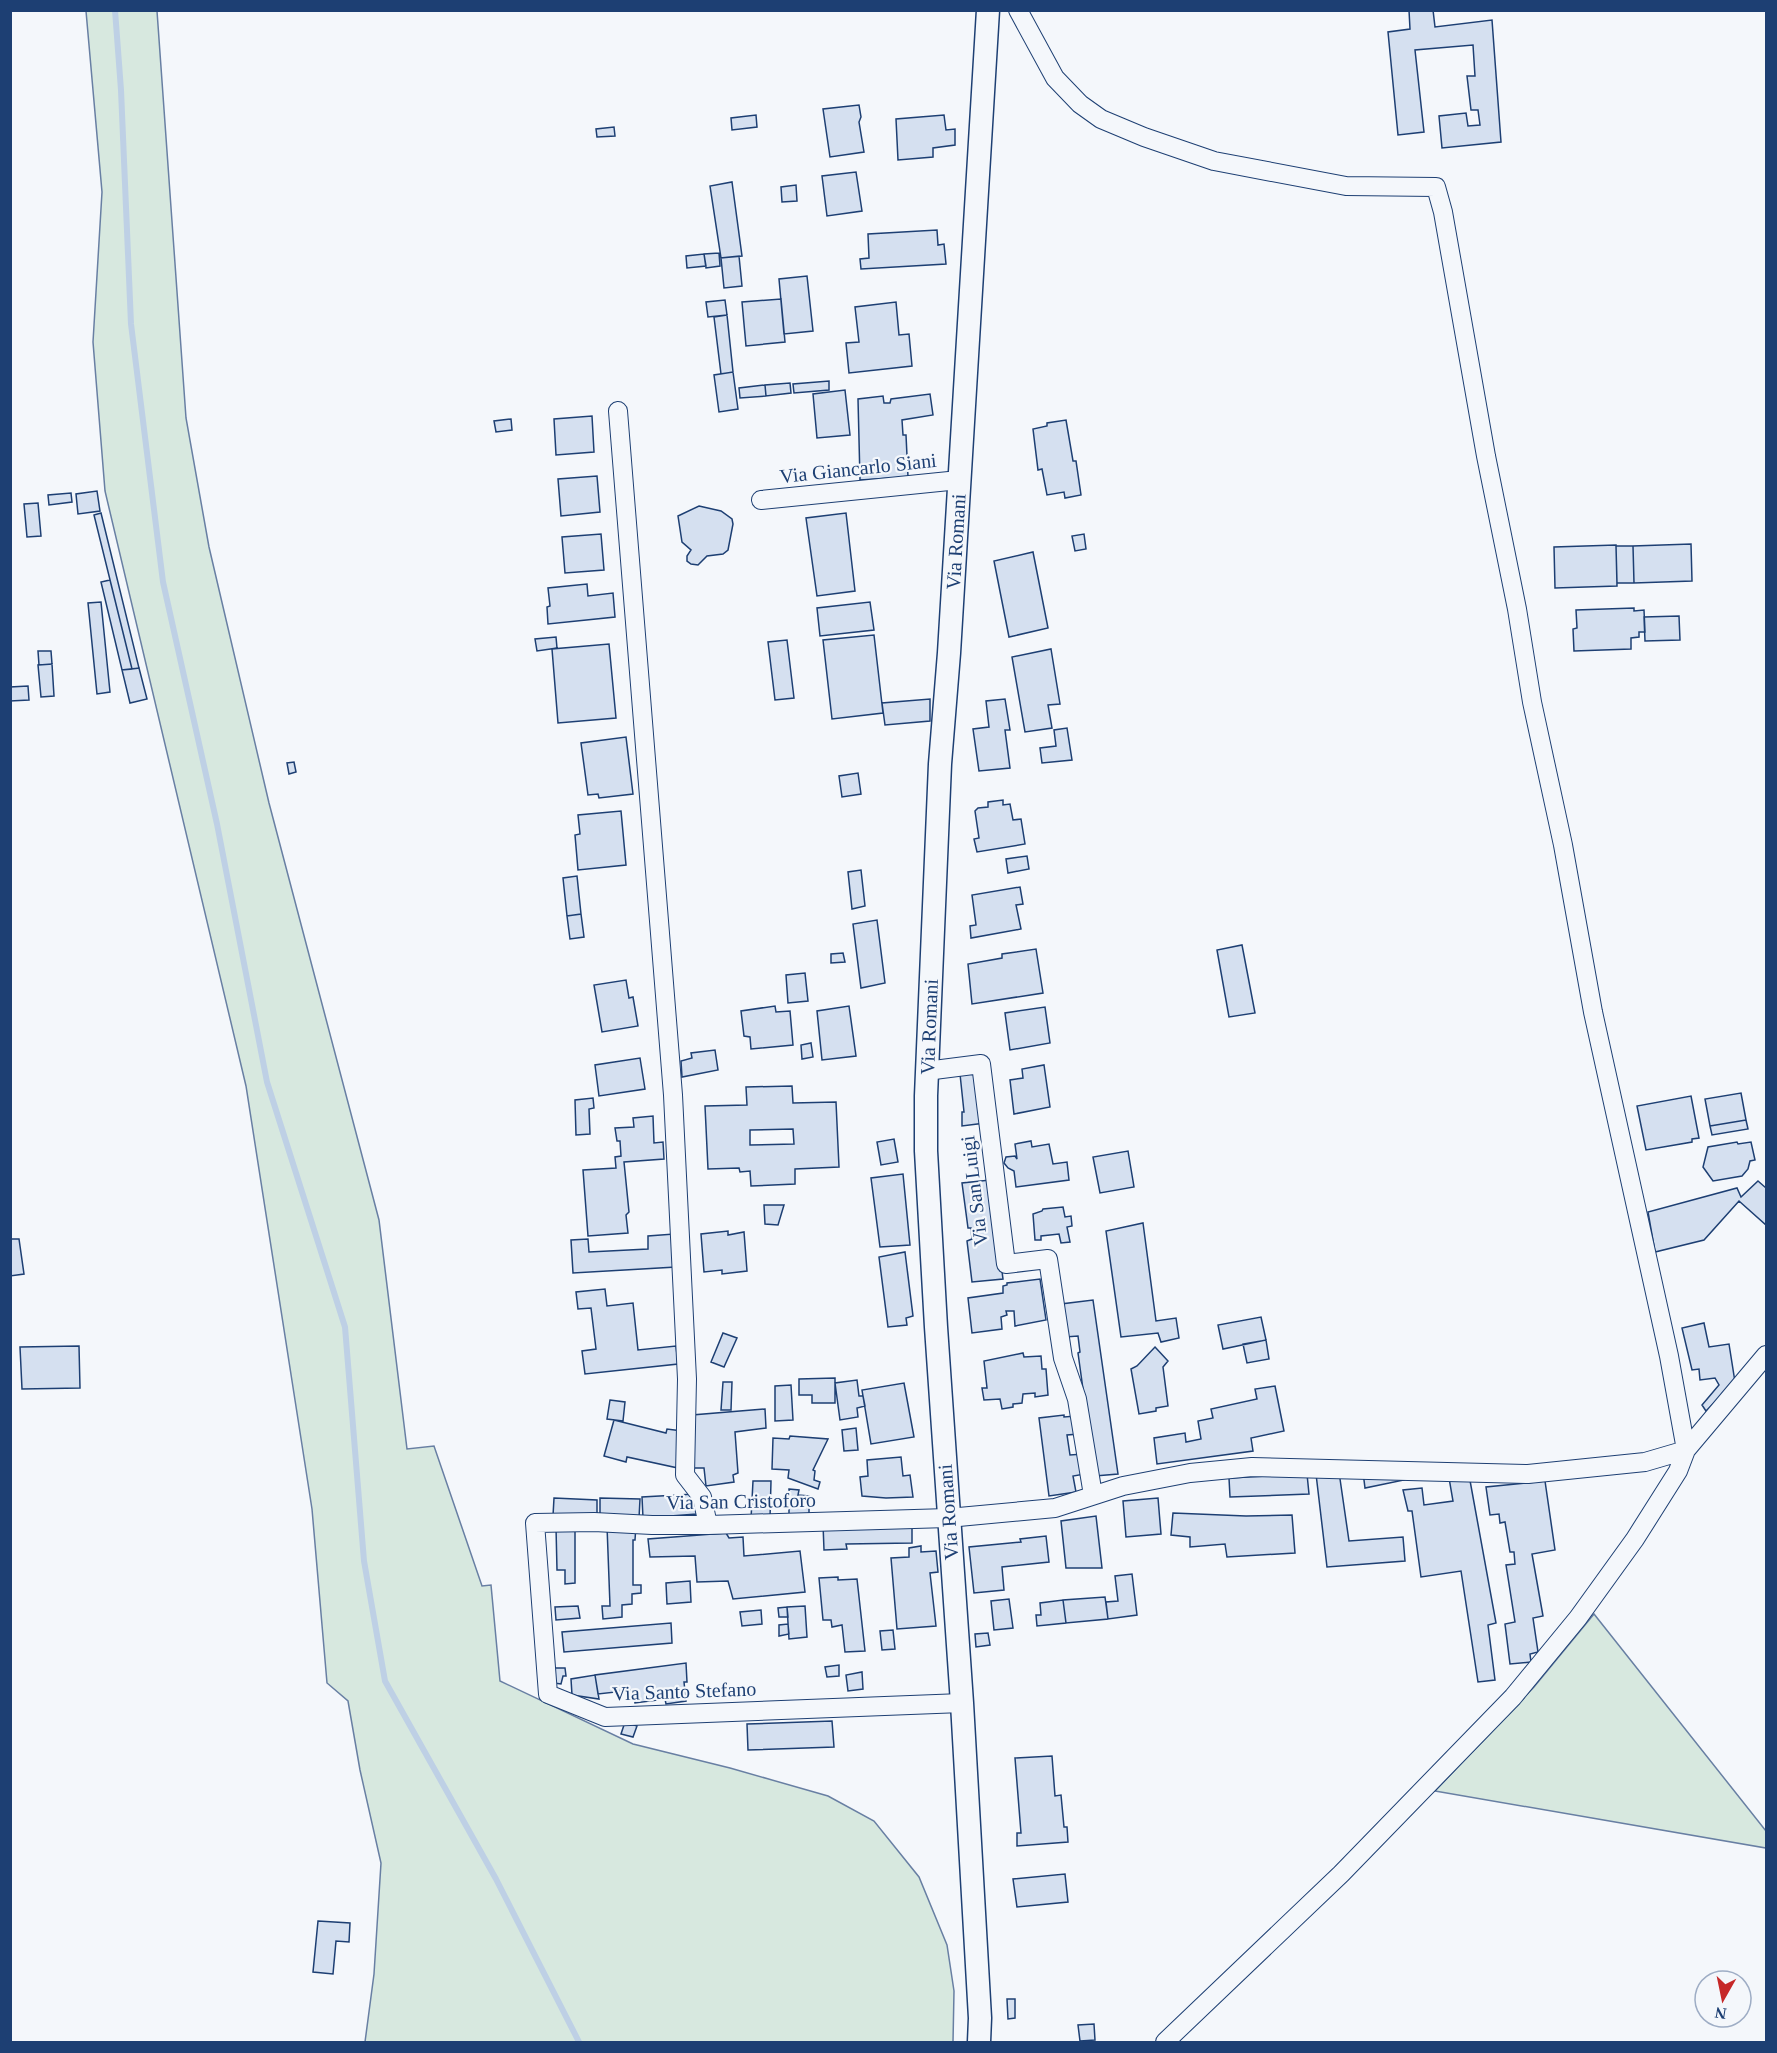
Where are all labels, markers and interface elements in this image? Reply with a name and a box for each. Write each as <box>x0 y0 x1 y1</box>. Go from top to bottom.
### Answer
street label: Via Giancarlo Siani <box>778 449 938 487</box>
street label: Via Romani <box>942 493 970 590</box>
street label: Via Romani <box>916 978 942 1075</box>
street label: Via San Luigi <box>956 1134 993 1247</box>
street label: Via Romani <box>934 1463 962 1561</box>
street label: Via San Cristoforo <box>666 1489 816 1513</box>
street label: Via Santo Stefano <box>611 1677 757 1705</box>
north arrow <box>1693 1969 1753 2029</box>
text: N <box>1713 2004 1728 2023</box>

